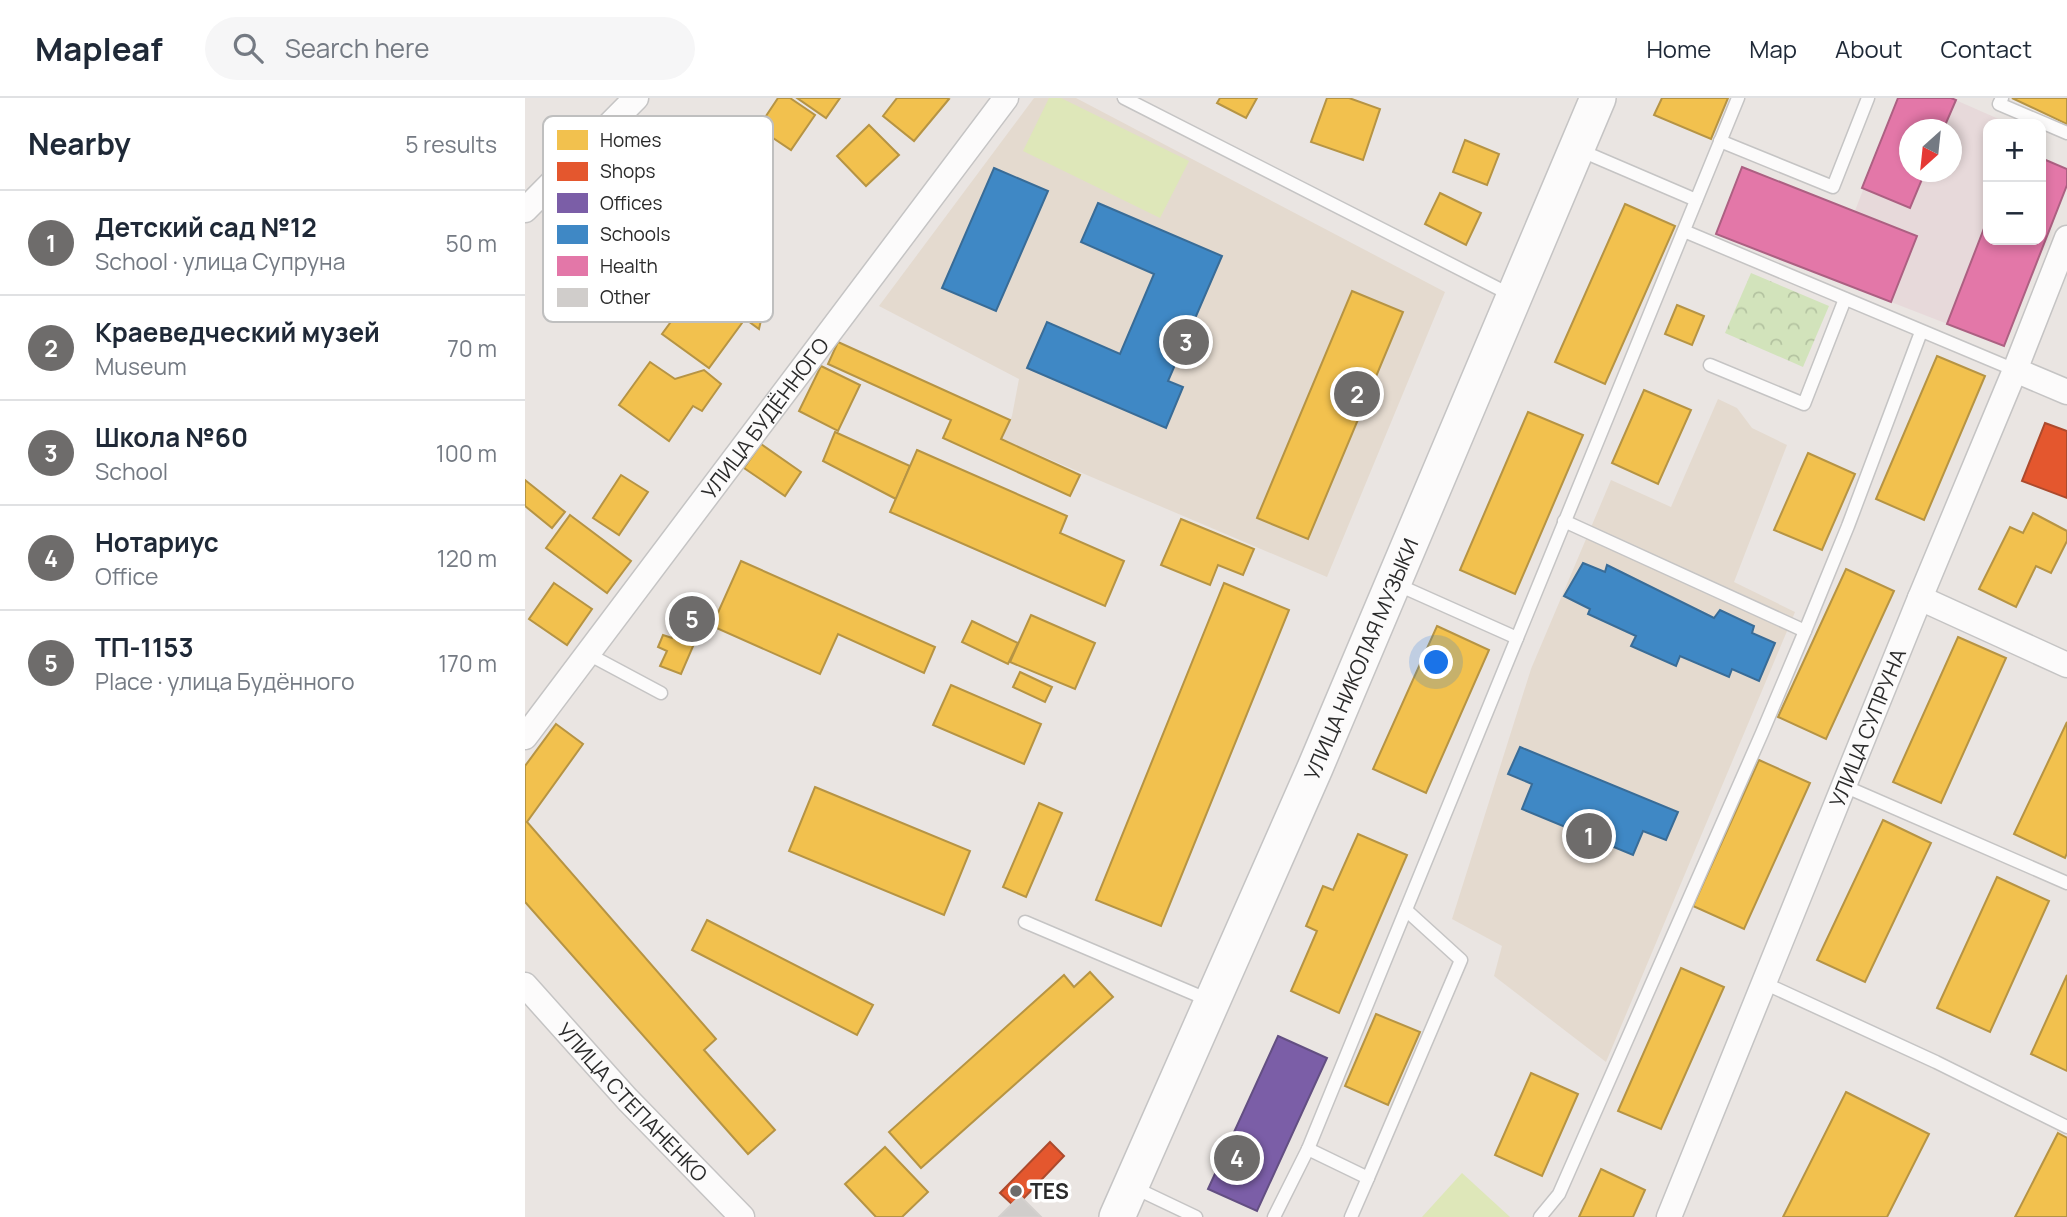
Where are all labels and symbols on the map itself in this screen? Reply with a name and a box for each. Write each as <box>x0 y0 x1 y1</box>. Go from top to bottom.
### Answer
legend <box>543 116 773 322</box>
north arrow <box>1899 119 1962 182</box>
text: Homes <box>600 127 661 153</box>
text: Shops <box>600 158 655 184</box>
text: Offices <box>600 190 662 216</box>
text: Schools <box>600 221 670 247</box>
text: Health <box>600 253 658 279</box>
text: Other <box>600 284 651 310</box>
pin: 3 <box>1163 316 1209 368</box>
street label: УЛИЦА БУДЁННОГО <box>695 332 835 505</box>
pin: 2 <box>1334 368 1380 420</box>
street label: УЛИЦА НИКОЛАЯ МУЗЫКИ <box>1297 534 1424 784</box>
pin: 5 <box>669 593 715 645</box>
street label: УЛИЦА СУПРУНА <box>1823 644 1912 811</box>
your location <box>1419 645 1453 679</box>
pin: 1 <box>1566 810 1612 862</box>
street label: УЛИЦА СТЕПАНЕНКО <box>551 1017 714 1188</box>
pin: 4 <box>1214 1132 1260 1184</box>
place label: TES <box>1030 1177 1069 1205</box>
marker: TES <box>1008 1183 1024 1199</box>

